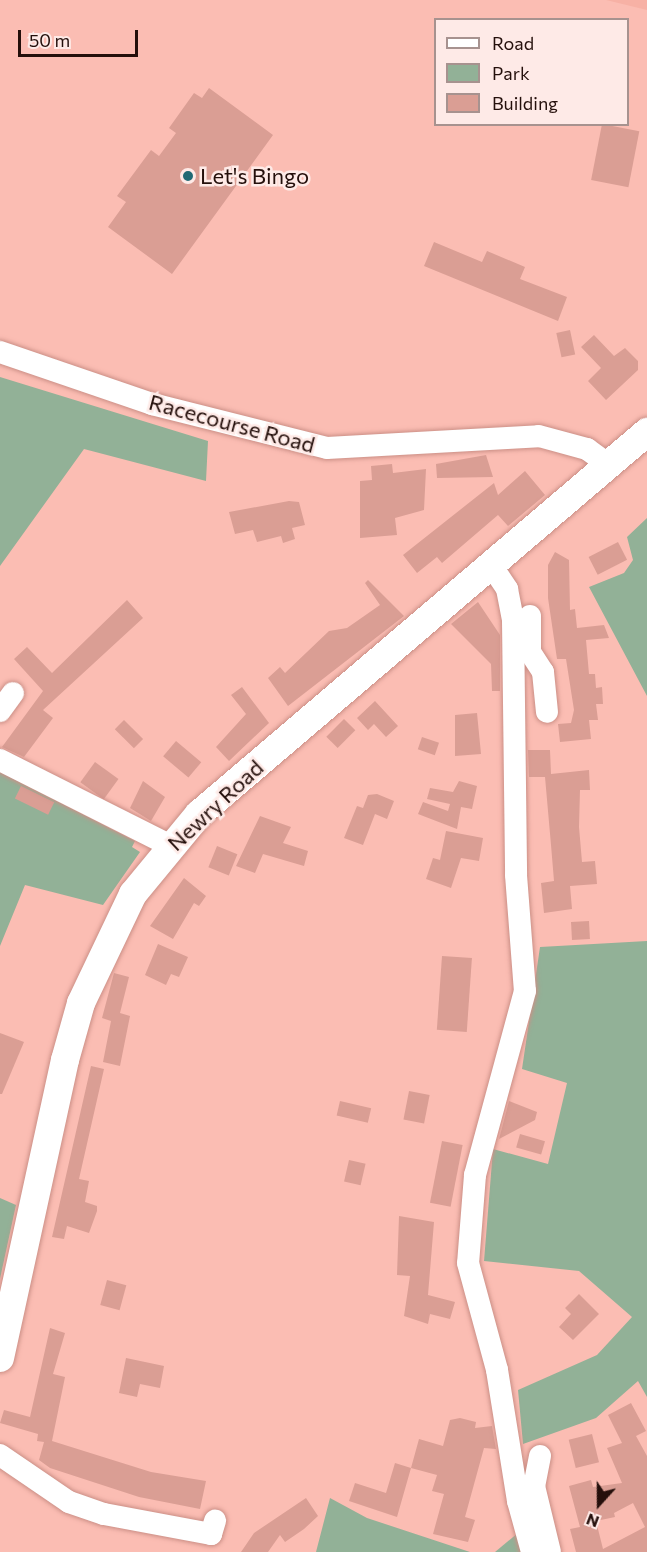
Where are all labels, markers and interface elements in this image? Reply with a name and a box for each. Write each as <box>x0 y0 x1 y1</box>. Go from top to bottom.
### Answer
scale bar <box>21 18 141 56</box>
legend <box>434 18 629 126</box>
text: 50 m <box>29 29 70 51</box>
text: Road <box>492 32 534 54</box>
text: Park <box>492 62 530 84</box>
text: Building <box>492 92 558 114</box>
place label: Let's Bingo <box>200 163 309 189</box>
marker: Let's Bingo <box>181 169 195 183</box>
street label: Racecourse Road <box>146 388 318 458</box>
street label: Newry Road <box>162 754 268 856</box>
north arrow <box>569 1474 629 1534</box>
text: N <box>583 1510 601 1532</box>

